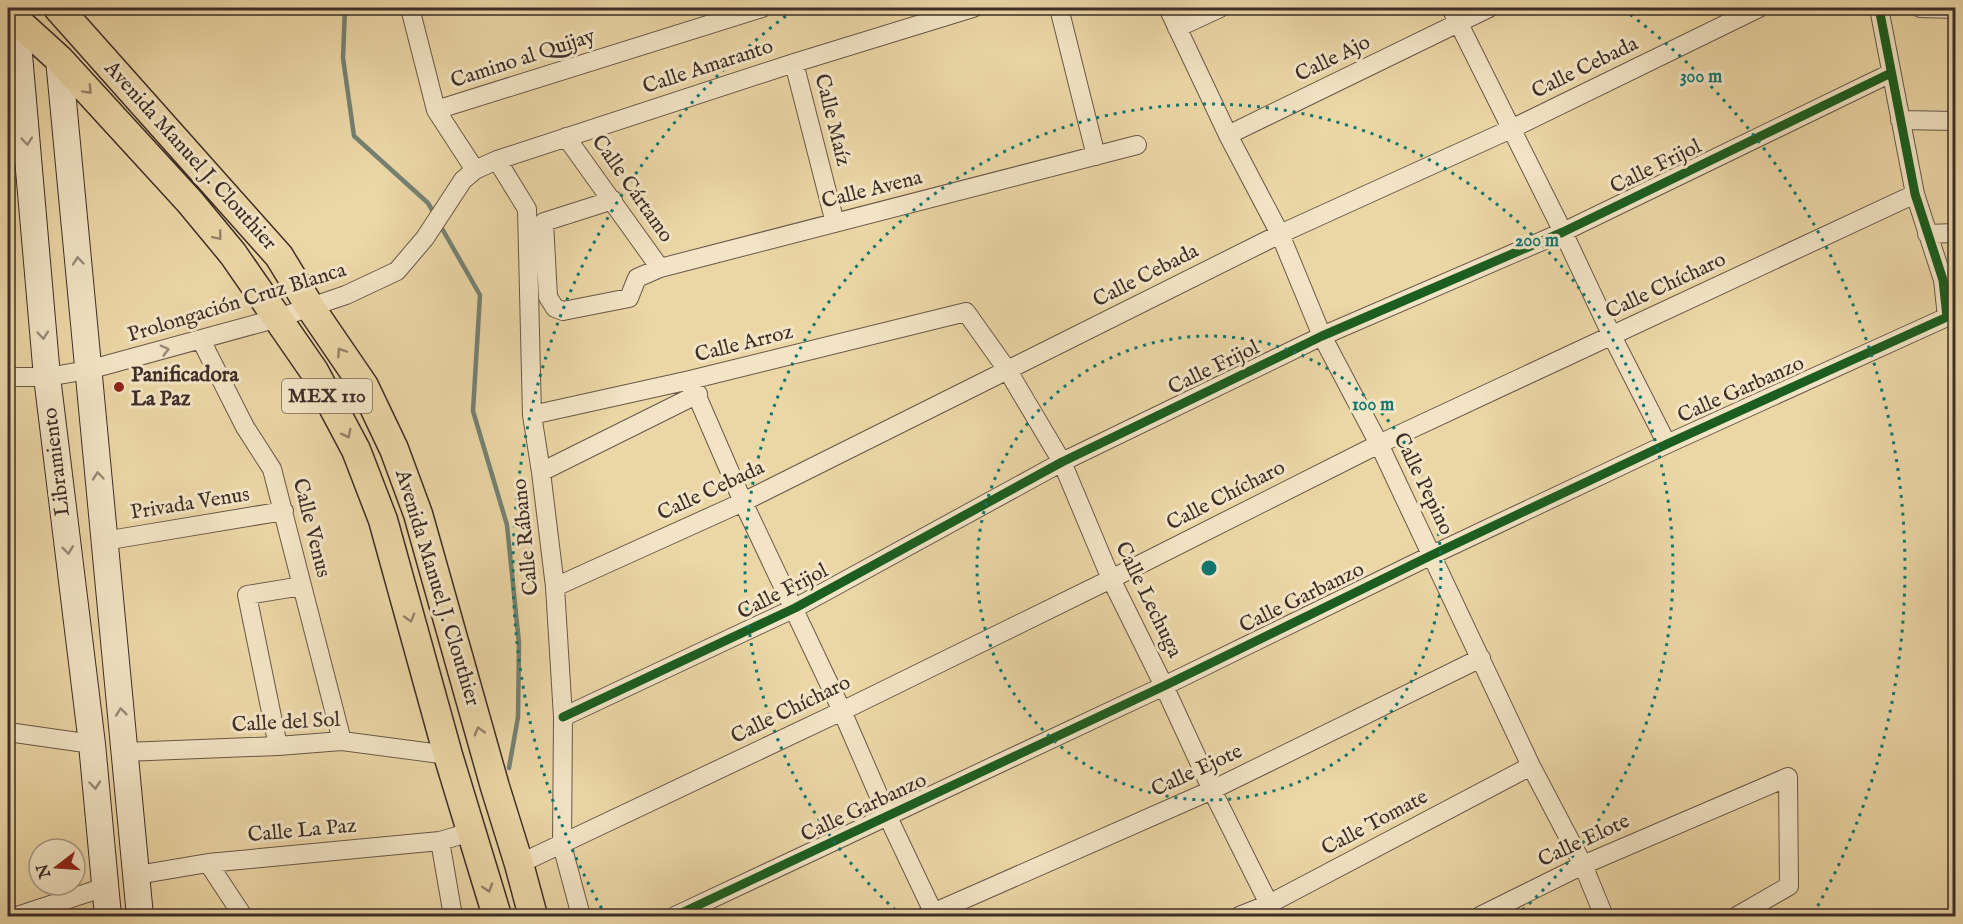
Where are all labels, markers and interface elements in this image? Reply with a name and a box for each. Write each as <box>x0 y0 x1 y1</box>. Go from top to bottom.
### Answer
street label: Camino al Quijay <box>447 23 599 95</box>
street label: Calle Ajo <box>1291 29 1375 89</box>
street label: Calle Cebada <box>1527 30 1643 105</box>
street label: Calle Amaranto <box>639 33 777 101</box>
street label: Avenida Manuel J. Clouthier <box>97 55 283 257</box>
text: 300 m <box>1680 66 1722 89</box>
street label: Calle Maíz <box>808 71 857 169</box>
one-way arrow <box>80 83 91 94</box>
street label: Calle Cártamo <box>585 130 679 248</box>
street label: Calle Frijol <box>1606 133 1706 201</box>
one-way arrow <box>20 136 33 145</box>
street label: Calle Avena <box>819 164 926 216</box>
one-way arrow <box>211 229 222 240</box>
text: 200 m <box>1515 230 1559 253</box>
street label: Calle Cebada <box>1089 237 1204 314</box>
street label: Calle Chícharo <box>1602 246 1730 326</box>
one-way arrow <box>72 256 85 266</box>
street label: Prolongación Cruz Blanca <box>125 257 350 349</box>
street label: Calle Arroz <box>692 319 796 369</box>
one-way arrow <box>37 331 50 340</box>
street label: Calle Frijol <box>1164 334 1264 402</box>
one-way arrow <box>159 345 170 357</box>
one-way arrow <box>337 348 348 359</box>
street label: Calle Garbanzo <box>1674 350 1808 430</box>
place label: Panificadora La Paz <box>131 362 239 413</box>
road number: MEX 110 <box>282 379 372 413</box>
marker: Panificadora La Paz <box>112 380 126 394</box>
text: 100 m <box>1352 394 1394 417</box>
street label: Libramiento <box>37 406 77 518</box>
one-way arrow <box>340 427 351 438</box>
street label: Calle Pepino <box>1387 428 1459 540</box>
street label: Calle Cebada <box>653 454 770 528</box>
street label: Calle Chícharo <box>1162 455 1290 537</box>
street label: Avenida Manuel J. Clouthier <box>388 465 486 710</box>
one-way arrow <box>92 471 105 481</box>
street label: Calle Venus <box>286 476 336 580</box>
street label: Calle Rábano <box>506 477 546 597</box>
street label: Privada Venus <box>129 481 251 527</box>
street label: Calle Lechuga <box>1108 538 1188 663</box>
one-way arrow <box>61 545 74 554</box>
street label: Calle Garbanzo <box>1235 556 1369 640</box>
street label: Calle Frijol <box>733 558 833 626</box>
centre of rings <box>1199 558 1219 578</box>
one-way arrow <box>403 612 415 622</box>
street label: Calle Chícharo <box>727 669 855 751</box>
one-way arrow <box>115 707 128 716</box>
street label: Calle del Sol <box>231 707 341 739</box>
one-way arrow <box>474 726 486 736</box>
street label: Calle Ejote <box>1147 738 1247 804</box>
street label: Calle Garbanzo <box>797 767 931 849</box>
one-way arrow <box>88 780 101 790</box>
street label: Calle Tomate <box>1317 784 1433 862</box>
street label: Calle Elote <box>1534 808 1634 874</box>
street label: Calle La Paz <box>246 813 358 849</box>
north arrow <box>27 837 87 897</box>
text: N <box>33 861 56 881</box>
one-way arrow <box>481 882 493 893</box>

